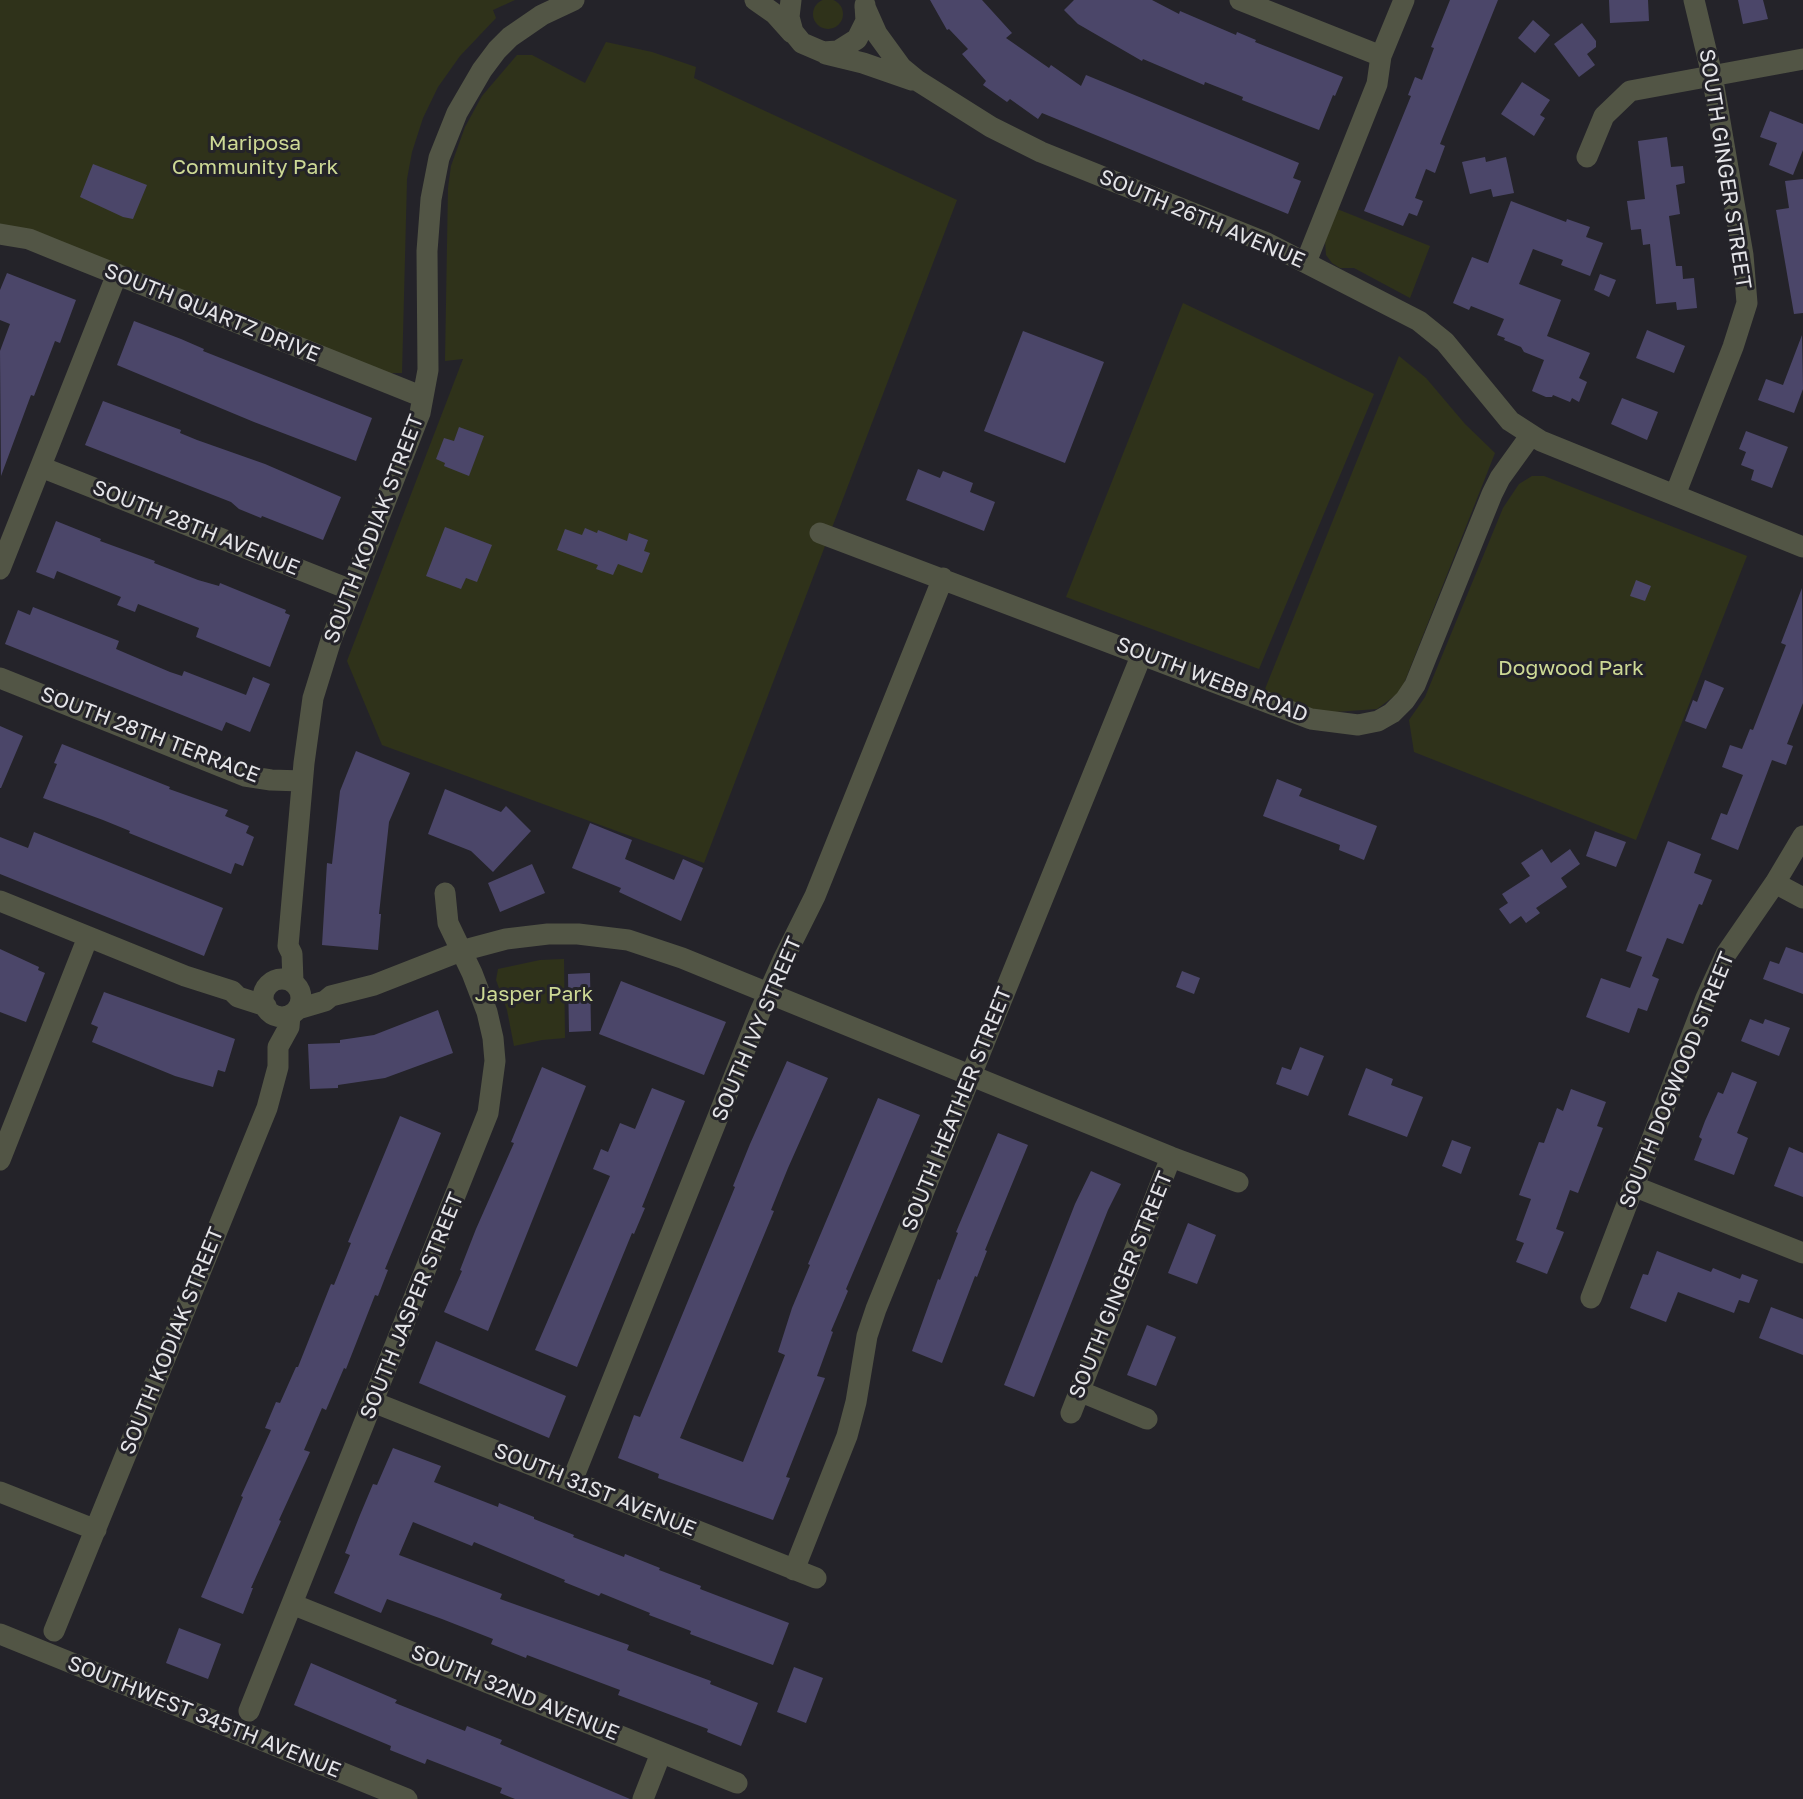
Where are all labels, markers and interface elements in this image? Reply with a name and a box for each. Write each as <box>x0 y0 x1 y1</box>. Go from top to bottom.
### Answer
street label: SOUTH GINGER STREET <box>1694 47 1756 291</box>
park label: Mariposa Community Park <box>172 130 338 180</box>
street label: SOUTH 26TH AVENUE <box>1095 164 1309 274</box>
street label: SOUTH QUARTZ DRIVE <box>101 258 323 368</box>
street label: SOUTH KODIAK STREET <box>319 411 429 647</box>
street label: SOUTH 28TH AVENUE <box>89 475 303 581</box>
street label: SOUTH WEBB ROAD <box>1113 632 1311 728</box>
park label: Dogwood Park <box>1498 655 1644 681</box>
street label: SOUTH 28TH TERRACE <box>37 682 263 788</box>
street label: SOUTH IVY STREET <box>707 933 807 1125</box>
street label: SOUTH DOGWOOD STREET <box>1614 948 1740 1212</box>
park label: Jasper Park <box>475 981 593 1007</box>
street label: SOUTH HEATHER STREET <box>897 984 1017 1234</box>
street label: SOUTH GINGER STREET <box>1064 1168 1178 1402</box>
street label: SOUTH JASPER STREET <box>355 1189 469 1423</box>
street label: SOUTH KODIAK STREET <box>115 1224 229 1458</box>
street label: SOUTH 31ST AVENUE <box>490 1438 700 1542</box>
street label: SOUTH 32ND AVENUE <box>407 1640 623 1746</box>
street label: SOUTHWEST 345TH AVENUE <box>64 1651 344 1783</box>

